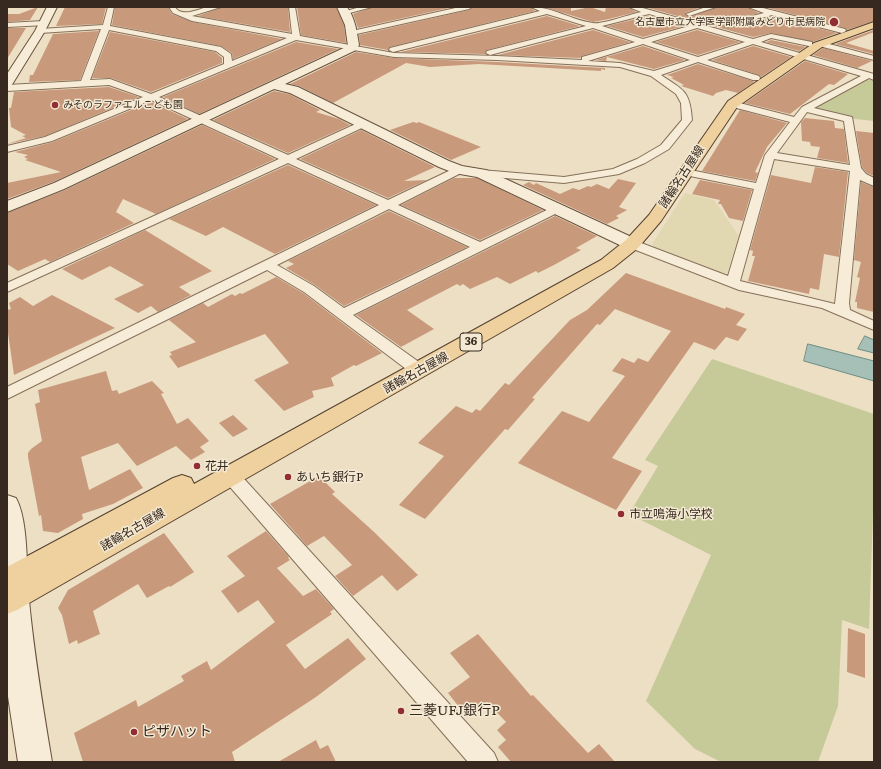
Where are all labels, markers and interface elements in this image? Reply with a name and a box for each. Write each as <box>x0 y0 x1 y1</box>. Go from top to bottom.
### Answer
place label: 名古屋市立大学医学部附属みどり市民病院 <box>635 16 825 28</box>
marker: 名古屋市立大学医学部附属みどり市民病院 <box>828 16 840 28</box>
place label: みそのラファエルこども園 <box>63 99 183 111</box>
marker: みそのラファエルこども園 <box>50 100 60 110</box>
street label: 諸輪名古屋線 <box>656 143 708 211</box>
road number: 36 <box>460 333 482 351</box>
street label: 諸輪名古屋線 <box>381 349 451 397</box>
place label: 花井 <box>205 459 229 473</box>
marker: 花井 <box>192 461 202 471</box>
place label: あいち銀行P <box>296 470 363 484</box>
marker: あいち銀行P <box>283 472 293 482</box>
street label: 諸輪名古屋線 <box>98 506 168 554</box>
place label: 市立鳴海小学校 <box>629 507 713 521</box>
marker: 市立鳴海小学校 <box>616 509 626 519</box>
place label: 三菱UFJ銀行P <box>409 703 500 719</box>
marker: 三菱UFJ銀行P <box>396 706 406 716</box>
place label: ピザハット <box>142 724 212 740</box>
marker: ピザハット <box>129 727 139 737</box>

